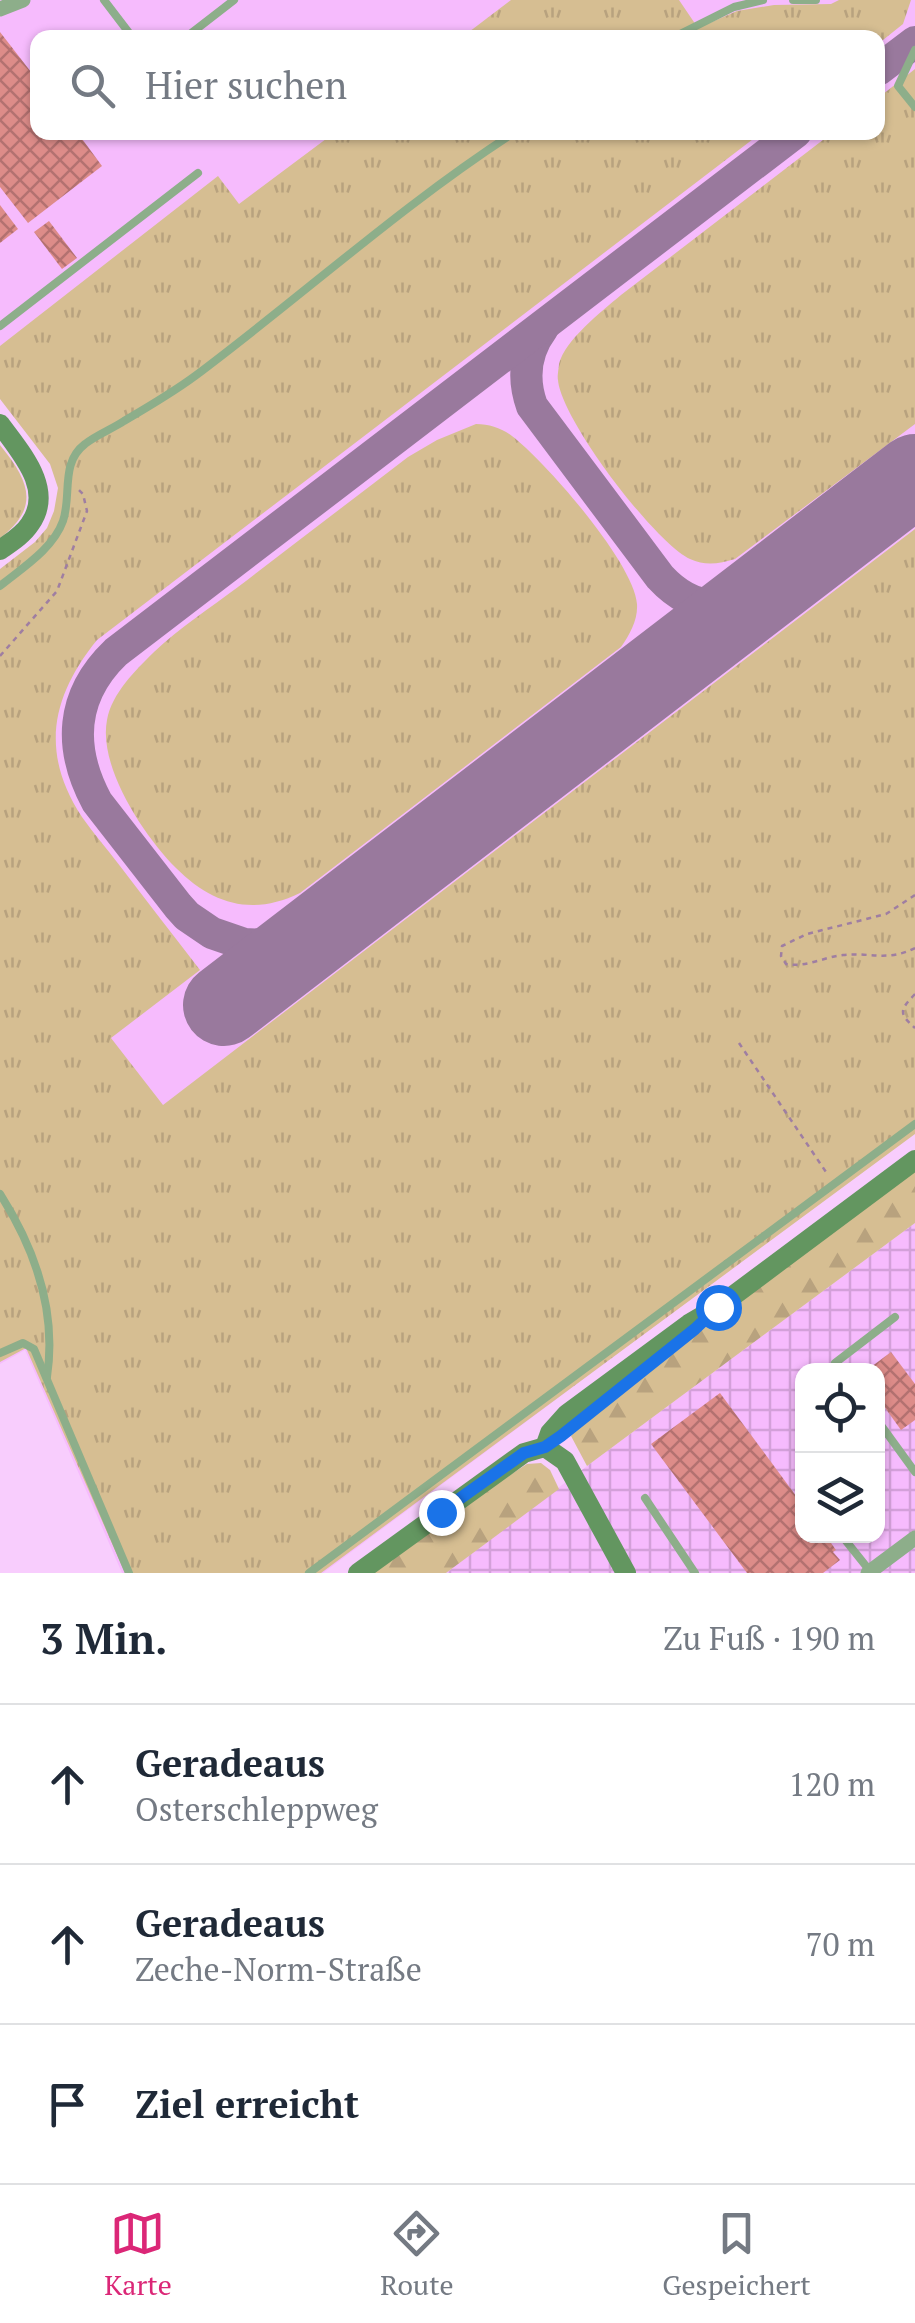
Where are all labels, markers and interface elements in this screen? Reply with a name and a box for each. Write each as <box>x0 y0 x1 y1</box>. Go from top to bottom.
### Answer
search box <box>30 30 885 140</box>
icon: search <box>65 58 120 113</box>
text: Hier suchen <box>145 60 347 110</box>
route start <box>696 1285 742 1331</box>
map controls <box>795 1363 885 1543</box>
button: locate <box>795 1363 885 1453</box>
button: layers <box>795 1453 885 1543</box>
route end <box>419 1490 465 1536</box>
text: 3 Min. <box>40 1610 168 1666</box>
text: Zu Fuß · 190 m <box>663 1617 875 1659</box>
text: Geradeaus <box>135 1738 325 1788</box>
icon: ahead <box>40 1757 95 1812</box>
text: 120 m <box>788 1763 875 1805</box>
text: Osterschleppweg <box>135 1788 378 1830</box>
text: Geradeaus <box>135 1898 325 1948</box>
icon: ahead <box>40 1917 95 1972</box>
text: 70 m <box>805 1923 875 1965</box>
text: Zeche-Norm-Straße <box>135 1948 422 1990</box>
icon: arrive <box>40 2077 95 2132</box>
text: Ziel erreicht <box>135 2079 359 2129</box>
tab: Karte <box>104 2206 172 2303</box>
tab: Route <box>380 2206 454 2303</box>
tab: Gespeichert <box>662 2206 811 2303</box>

